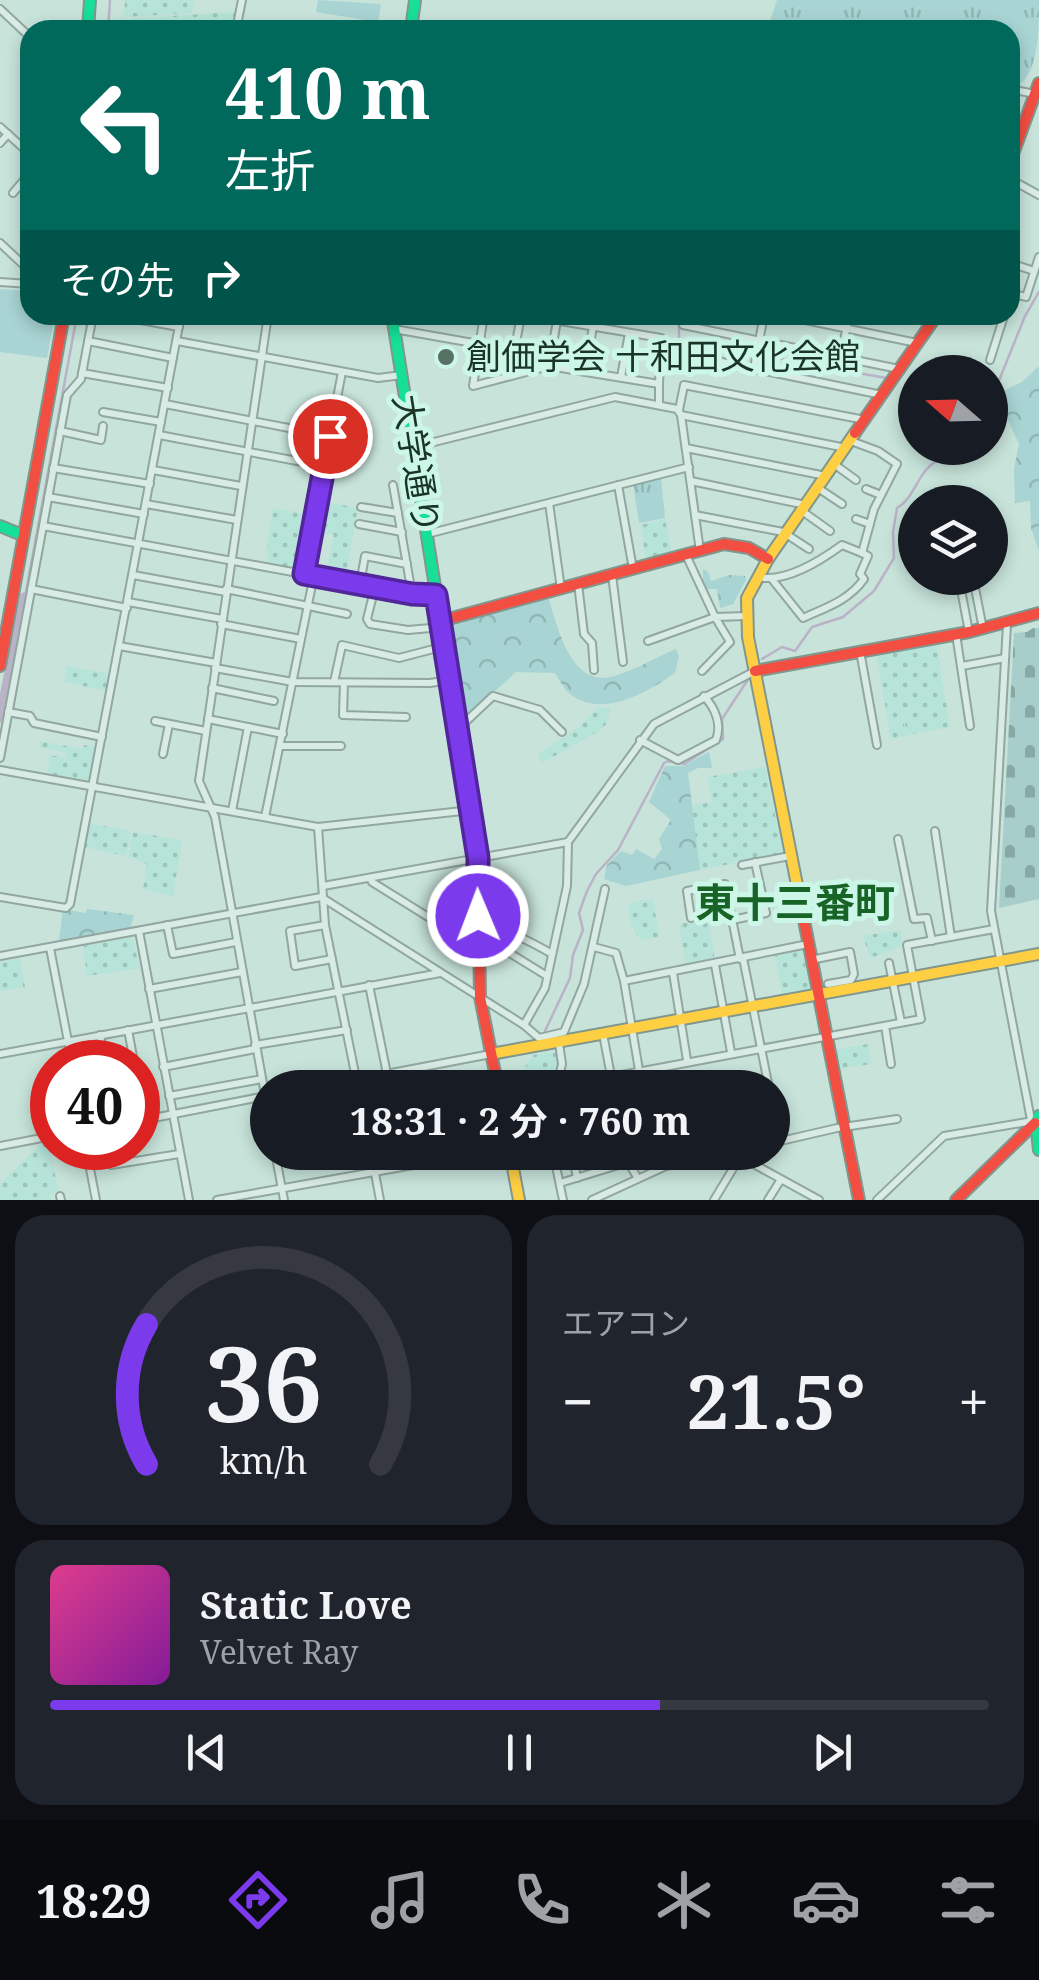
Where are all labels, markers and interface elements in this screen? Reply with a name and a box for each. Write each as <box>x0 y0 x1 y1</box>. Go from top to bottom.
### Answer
text: 410 m <box>225 44 431 140</box>
icon: left <box>60 60 190 190</box>
text: 左折 <box>225 139 315 200</box>
icon: right <box>194 250 249 305</box>
text: その先 <box>60 253 174 305</box>
place label: 創価学会 十和田文化会館 <box>466 332 860 379</box>
marker: 創価学会 十和田文化会館 <box>435 346 457 368</box>
north arrow <box>898 355 1008 465</box>
map controls <box>898 355 1008 595</box>
street label: 大学通り <box>383 391 452 537</box>
pin <box>288 394 373 479</box>
icon: arrive <box>303 409 358 464</box>
button: layers <box>898 485 1008 595</box>
position arrow <box>426 864 530 968</box>
district label: 東十三番町 <box>695 874 895 929</box>
speed limit sign: 40 <box>30 1040 160 1170</box>
text: 18:31 · 2 分 · 760 m <box>350 1094 690 1146</box>
text: エアコン <box>562 1301 690 1344</box>
text: 36 <box>205 1311 322 1452</box>
text: 21.5° <box>686 1349 866 1451</box>
text: − <box>562 1363 594 1438</box>
text: + <box>958 1363 989 1438</box>
text: km/h <box>220 1436 307 1484</box>
text: Static Love <box>200 1578 412 1630</box>
text: Velvet Ray <box>200 1630 358 1673</box>
icon: previous <box>179 1725 234 1780</box>
icon: pause <box>492 1725 547 1780</box>
icon: next <box>805 1725 860 1780</box>
icon: directions <box>223 1865 293 1935</box>
icon: music <box>365 1865 435 1935</box>
icon: phone <box>507 1865 577 1935</box>
icon: climate <box>649 1865 719 1935</box>
icon: car <box>791 1865 861 1935</box>
icon: filters <box>933 1865 1003 1935</box>
text: 18:29 <box>36 1870 151 1931</box>

